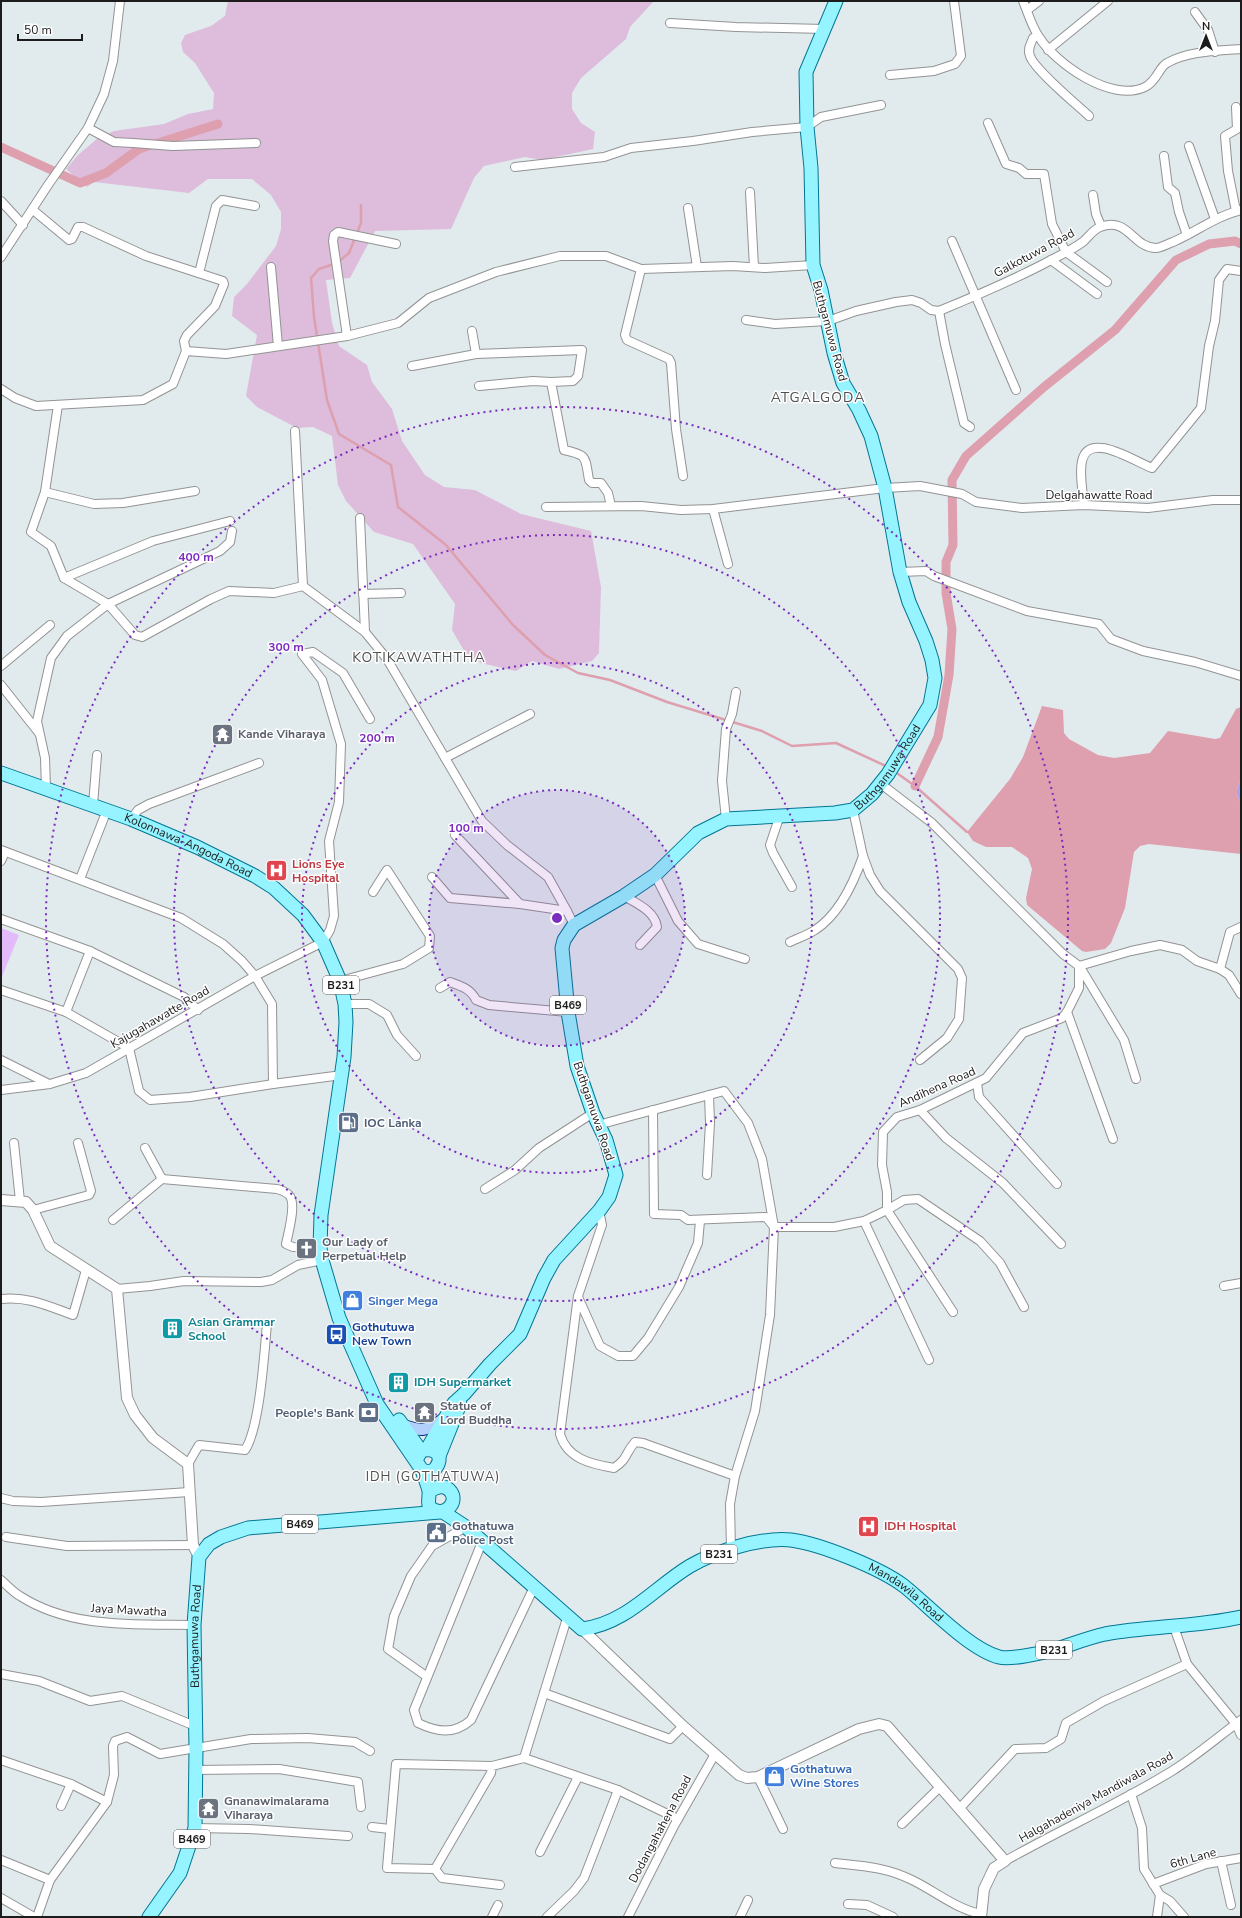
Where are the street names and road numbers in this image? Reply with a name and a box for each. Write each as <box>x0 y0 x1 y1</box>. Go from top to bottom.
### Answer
street label: Galkotuwa Road <box>991 225 1077 281</box>
street label: Buthgamuwa Road <box>809 279 851 383</box>
street label: Delgahawatte Road <box>1045 487 1153 503</box>
street label: Buthgamuwa Road <box>851 721 924 814</box>
street label: Kolonnawa-Angoda Road <box>122 809 255 881</box>
road number: B231 <box>323 976 359 994</box>
street label: Kajugahawatte Road <box>108 982 212 1052</box>
road number: B469 <box>550 996 586 1014</box>
street label: Buthgamuwa Road <box>570 1059 618 1163</box>
street label: Andihena Road <box>896 1063 978 1111</box>
road number: B469 <box>282 1515 318 1533</box>
road number: B231 <box>701 1545 737 1563</box>
street label: Mandawila Road <box>866 1559 947 1625</box>
street label: Buthgamuwa Road <box>186 1584 205 1688</box>
street label: Jaya Mawatha <box>90 1600 167 1620</box>
road number: B231 <box>1036 1641 1072 1659</box>
street label: Halgahadeniya Mandiwala Road <box>1016 1748 1176 1846</box>
street label: Dodangahahena Road <box>625 1772 695 1886</box>
road number: B469 <box>174 1830 210 1848</box>
street label: 6th Lane <box>1168 1844 1218 1872</box>

